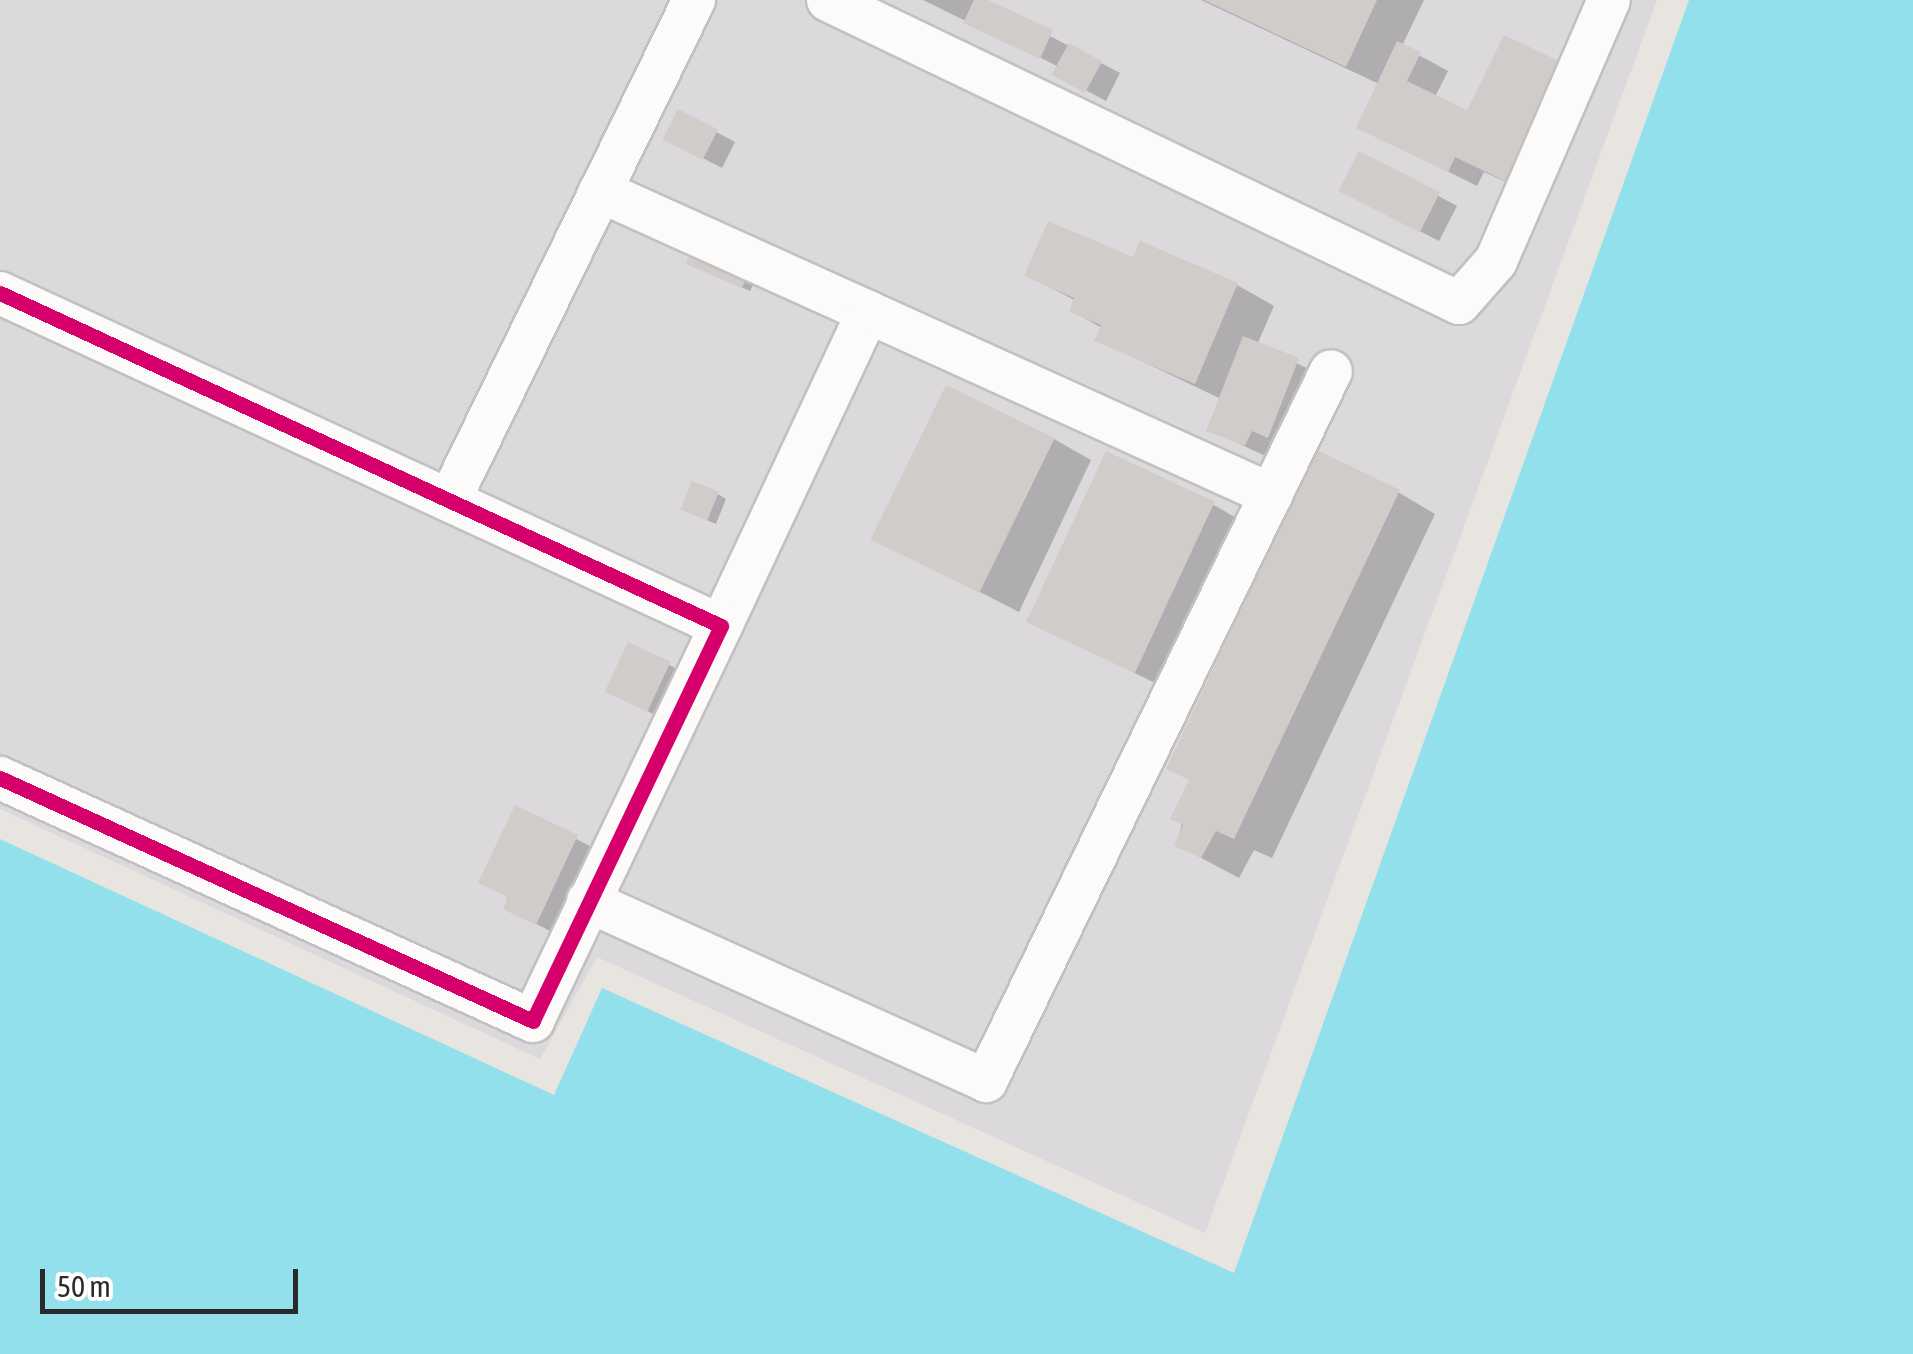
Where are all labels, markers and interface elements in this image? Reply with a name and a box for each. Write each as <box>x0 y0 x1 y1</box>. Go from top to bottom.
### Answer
scale bar <box>45 1249 302 1311</box>
text: 50 m <box>57 1269 111 1303</box>

